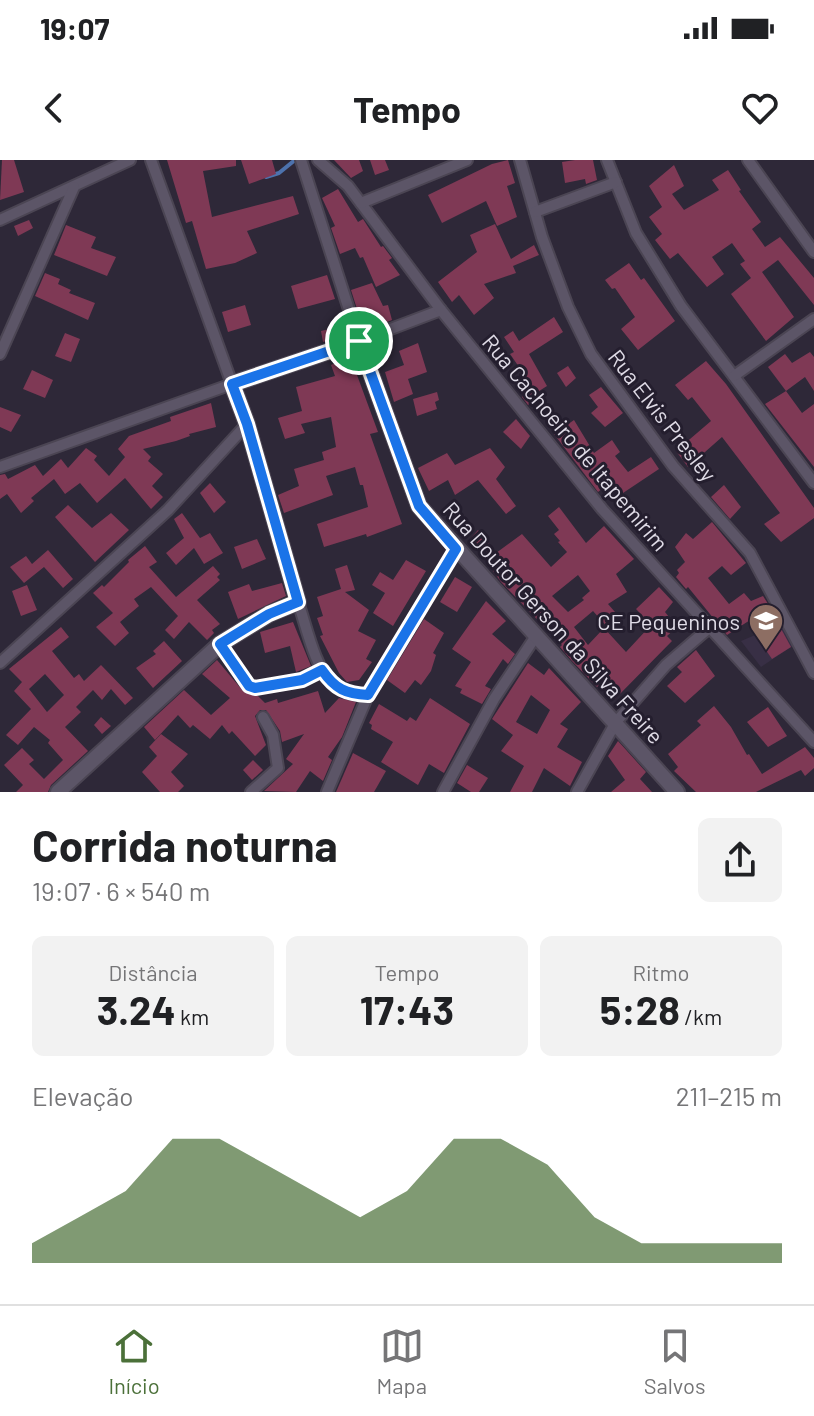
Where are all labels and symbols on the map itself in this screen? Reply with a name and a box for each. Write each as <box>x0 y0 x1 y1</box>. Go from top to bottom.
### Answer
pin <box>325 307 393 375</box>
street label: Rua Cachoeiro de Itapemirim <box>478 328 674 556</box>
street label: Rua Elvis Presley <box>604 344 722 486</box>
street label: Rua Doutor Gerson da Silva Freire <box>438 496 670 748</box>
school or university icon: CE Pequeninos <box>747 602 785 652</box>
place label: CE Pequeninos <box>597 608 740 634</box>

